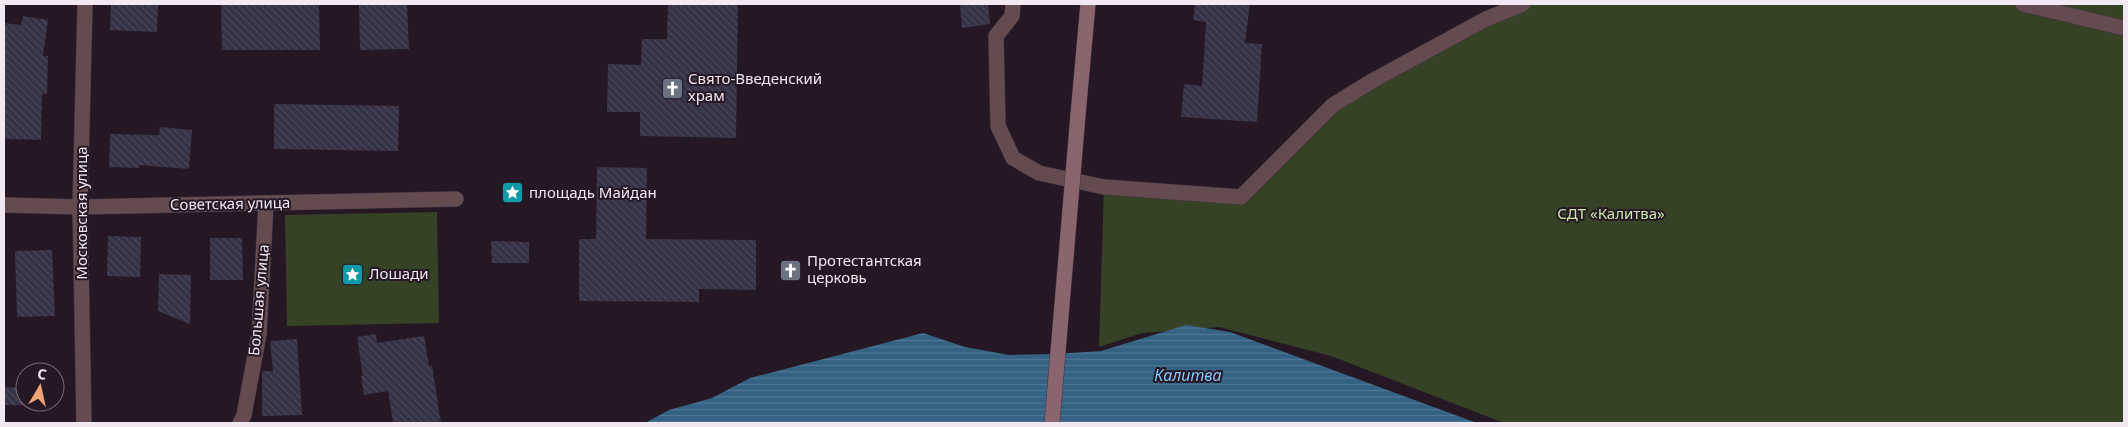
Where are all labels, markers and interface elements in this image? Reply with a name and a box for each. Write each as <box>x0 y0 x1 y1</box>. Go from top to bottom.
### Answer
place label: Свято-Введенский храм <box>688 68 822 105</box>
church icon: Свято-Введенский храм <box>660 76 684 100</box>
street label: Московская улица <box>71 146 91 280</box>
place icon: площадь Майдан <box>501 181 525 205</box>
place label: площадь Майдан <box>529 182 657 202</box>
street label: Советская улица <box>170 192 290 214</box>
park label: СДТ «Калитва» <box>1557 203 1665 223</box>
street label: Большая улица <box>243 243 273 357</box>
place label: Протестантская церковь <box>807 250 922 287</box>
church icon: Протестантская церковь <box>779 258 803 282</box>
place icon: Лошади <box>341 262 365 286</box>
place label: Лошади <box>369 263 429 283</box>
north arrow <box>15 362 65 412</box>
text: С <box>36 364 48 384</box>
water label: Калитва <box>1154 364 1222 386</box>

